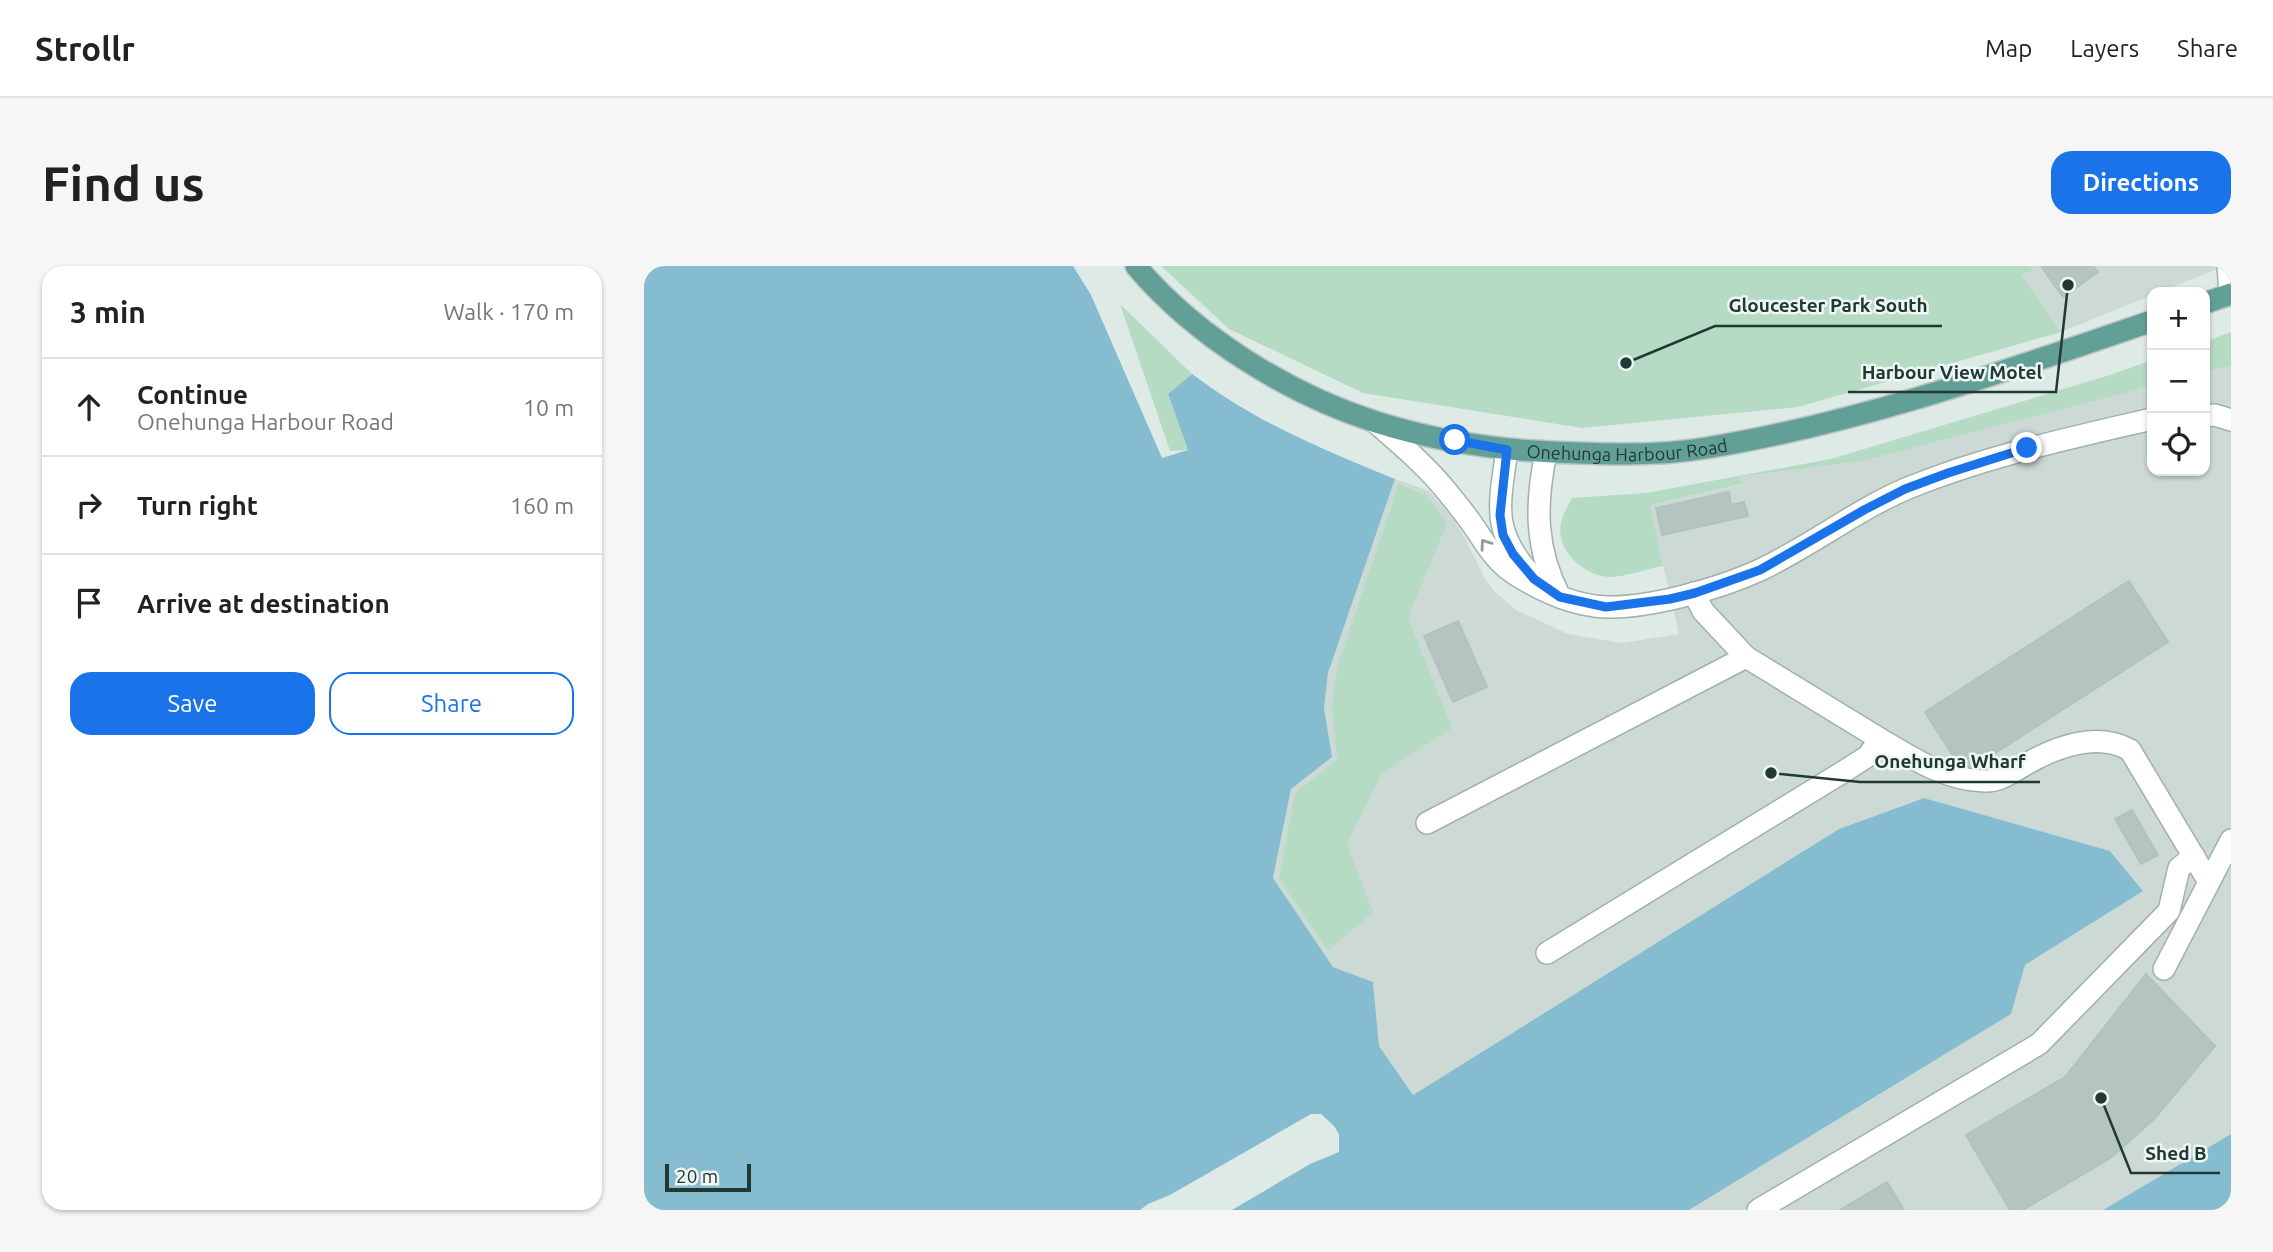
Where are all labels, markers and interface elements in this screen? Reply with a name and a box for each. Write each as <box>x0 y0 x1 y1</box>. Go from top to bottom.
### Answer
text: Strollr <box>35 30 135 67</box>
text: Map <box>1985 35 2032 62</box>
text: Layers <box>2070 35 2139 62</box>
text: Share <box>2177 35 2238 62</box>
button: Directions <box>2051 151 2231 214</box>
text: Find us <box>42 155 205 210</box>
callout: Gloucester Park South <box>1715 286 1942 326</box>
map controls <box>2147 287 2210 476</box>
button: + <box>2147 287 2210 350</box>
text: Gloucester Park South <box>1728 294 1928 316</box>
text: 3 min <box>70 295 146 329</box>
text: Walk · 170 m <box>443 299 574 324</box>
button: − <box>2147 350 2210 413</box>
callout: Harbour View Motel <box>1848 352 2056 392</box>
text: Harbour View Motel <box>1862 361 2043 383</box>
text: Continue <box>137 380 248 409</box>
icon: ahead <box>70 388 108 426</box>
text: 10 m <box>523 395 574 420</box>
text: Onehunga Harbour Road <box>137 409 394 434</box>
button: locate <box>2147 413 2210 476</box>
route start <box>1439 424 1470 455</box>
route end <box>2011 432 2042 463</box>
street label: Onehunga Harbour Road <box>1526 435 1729 464</box>
icon: right <box>70 486 108 524</box>
text: Turn right <box>137 491 258 520</box>
text: 160 m <box>510 493 574 518</box>
one-way arrow <box>1481 539 1494 552</box>
icon: arrive <box>70 584 108 622</box>
text: Arrive at destination <box>137 589 390 618</box>
button: Save <box>70 672 315 735</box>
button: Share <box>329 672 574 735</box>
callout: Onehunga Wharf <box>1860 742 2040 782</box>
text: Onehunga Wharf <box>1874 750 2026 772</box>
callout: Shed B <box>2131 1133 2220 1173</box>
text: Shed B <box>2145 1142 2207 1164</box>
scale bar <box>665 1161 751 1193</box>
text: 20 m <box>676 1165 718 1187</box>

